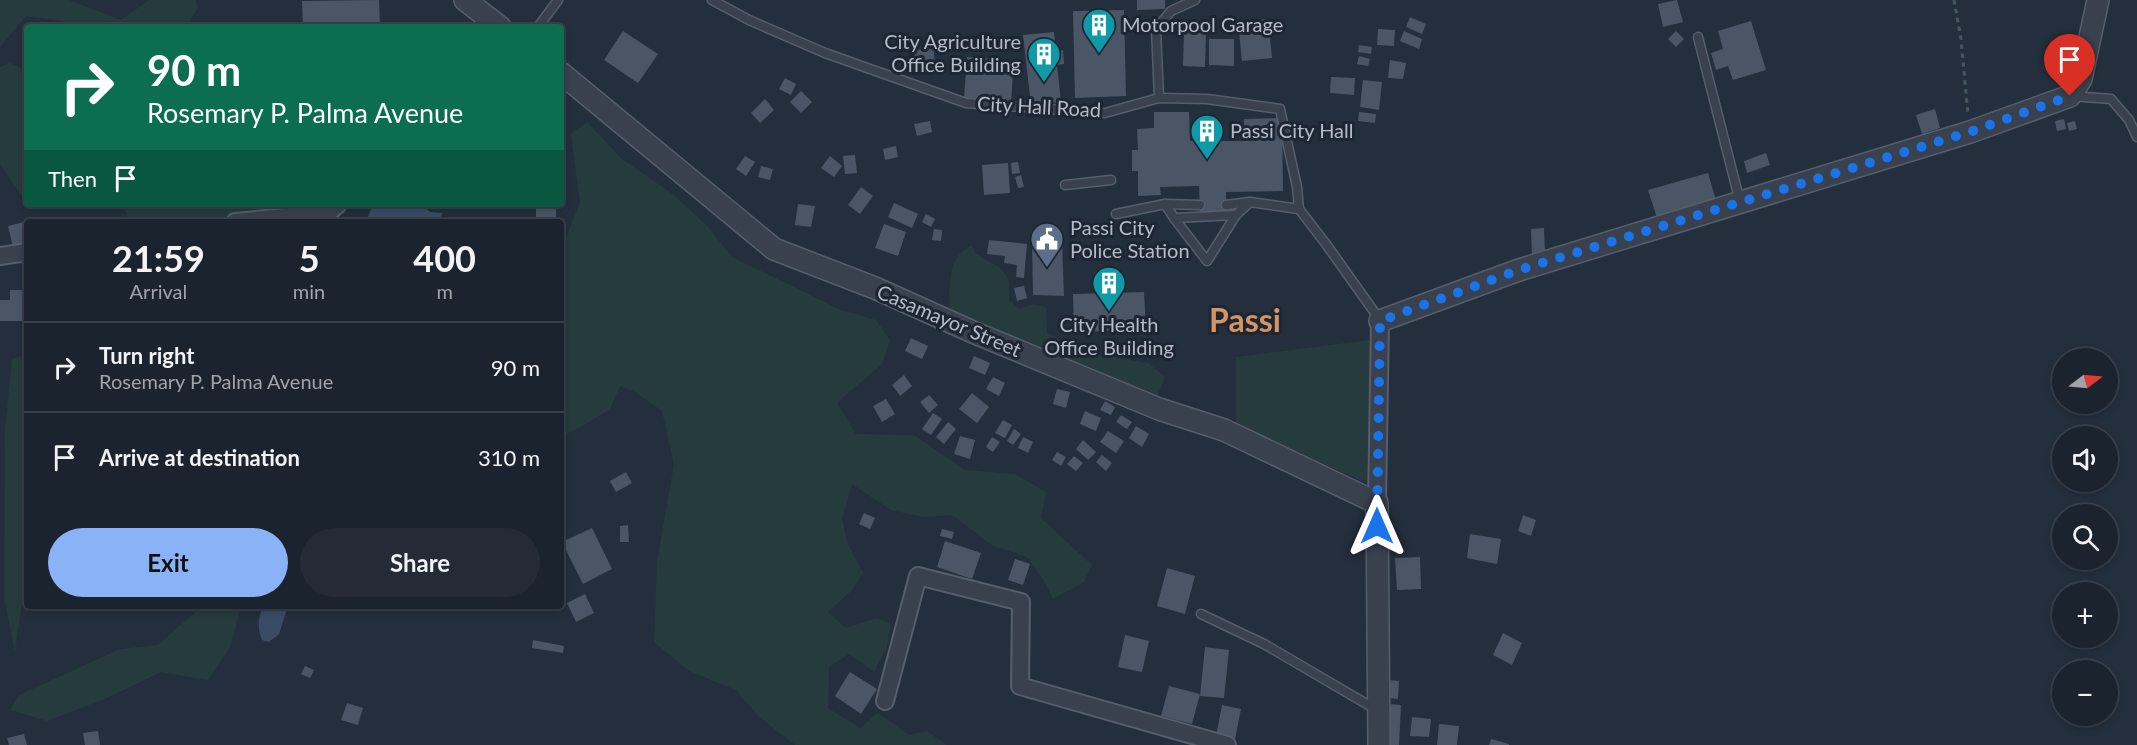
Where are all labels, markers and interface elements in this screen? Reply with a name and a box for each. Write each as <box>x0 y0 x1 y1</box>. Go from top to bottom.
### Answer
building icon: Motorpool Garage <box>1081 7 1117 54</box>
place label: Motorpool Garage <box>1122 12 1283 36</box>
place label: City Agriculture Office Building <box>884 29 1021 76</box>
pin <box>2044 34 2095 96</box>
building icon: City Agriculture Office Building <box>1026 36 1062 83</box>
icon: arrive <box>2053 43 2086 76</box>
text: 90 m <box>147 45 241 95</box>
icon: right <box>48 48 126 126</box>
street label: City Hall Road <box>976 91 1102 121</box>
text: Rosemary P. Palma Avenue <box>147 96 463 129</box>
building icon: Passi City Hall <box>1189 113 1225 160</box>
place label: Passi City Hall <box>1230 118 1354 142</box>
icon: arrive <box>109 162 142 195</box>
text: Then <box>48 165 97 192</box>
place label: Passi City Police Station <box>1070 215 1190 262</box>
public building icon: Passi City Police Station <box>1029 221 1065 268</box>
text: 21:59 <box>112 236 205 280</box>
text: 5 <box>299 236 320 280</box>
text: 400 <box>413 236 476 280</box>
building icon: City Health Office Building <box>1091 265 1127 312</box>
text: Arrival <box>130 279 187 303</box>
text: min <box>293 279 325 303</box>
text: m <box>436 279 453 303</box>
street label: Casamayor Street <box>874 279 1025 361</box>
district label: Passi <box>1209 300 1281 339</box>
place label: City Health Office Building <box>1044 312 1174 359</box>
text: Turn right <box>99 342 194 369</box>
north arrow <box>2052 348 2118 414</box>
map controls <box>2052 348 2118 726</box>
icon: right <box>48 351 81 384</box>
text: 90 m <box>491 354 540 381</box>
text: Rosemary P. Palma Avenue <box>99 369 333 393</box>
button: sound <box>2052 426 2118 492</box>
icon: arrive <box>48 441 81 474</box>
text: Arrive at destination <box>99 444 300 471</box>
text: 310 m <box>478 444 540 471</box>
position arrow <box>1345 494 1409 558</box>
button: search <box>2052 504 2118 570</box>
button: Exit <box>48 528 288 597</box>
button: Share <box>300 528 540 597</box>
button: + <box>2052 582 2118 648</box>
button: − <box>2052 660 2118 726</box>

